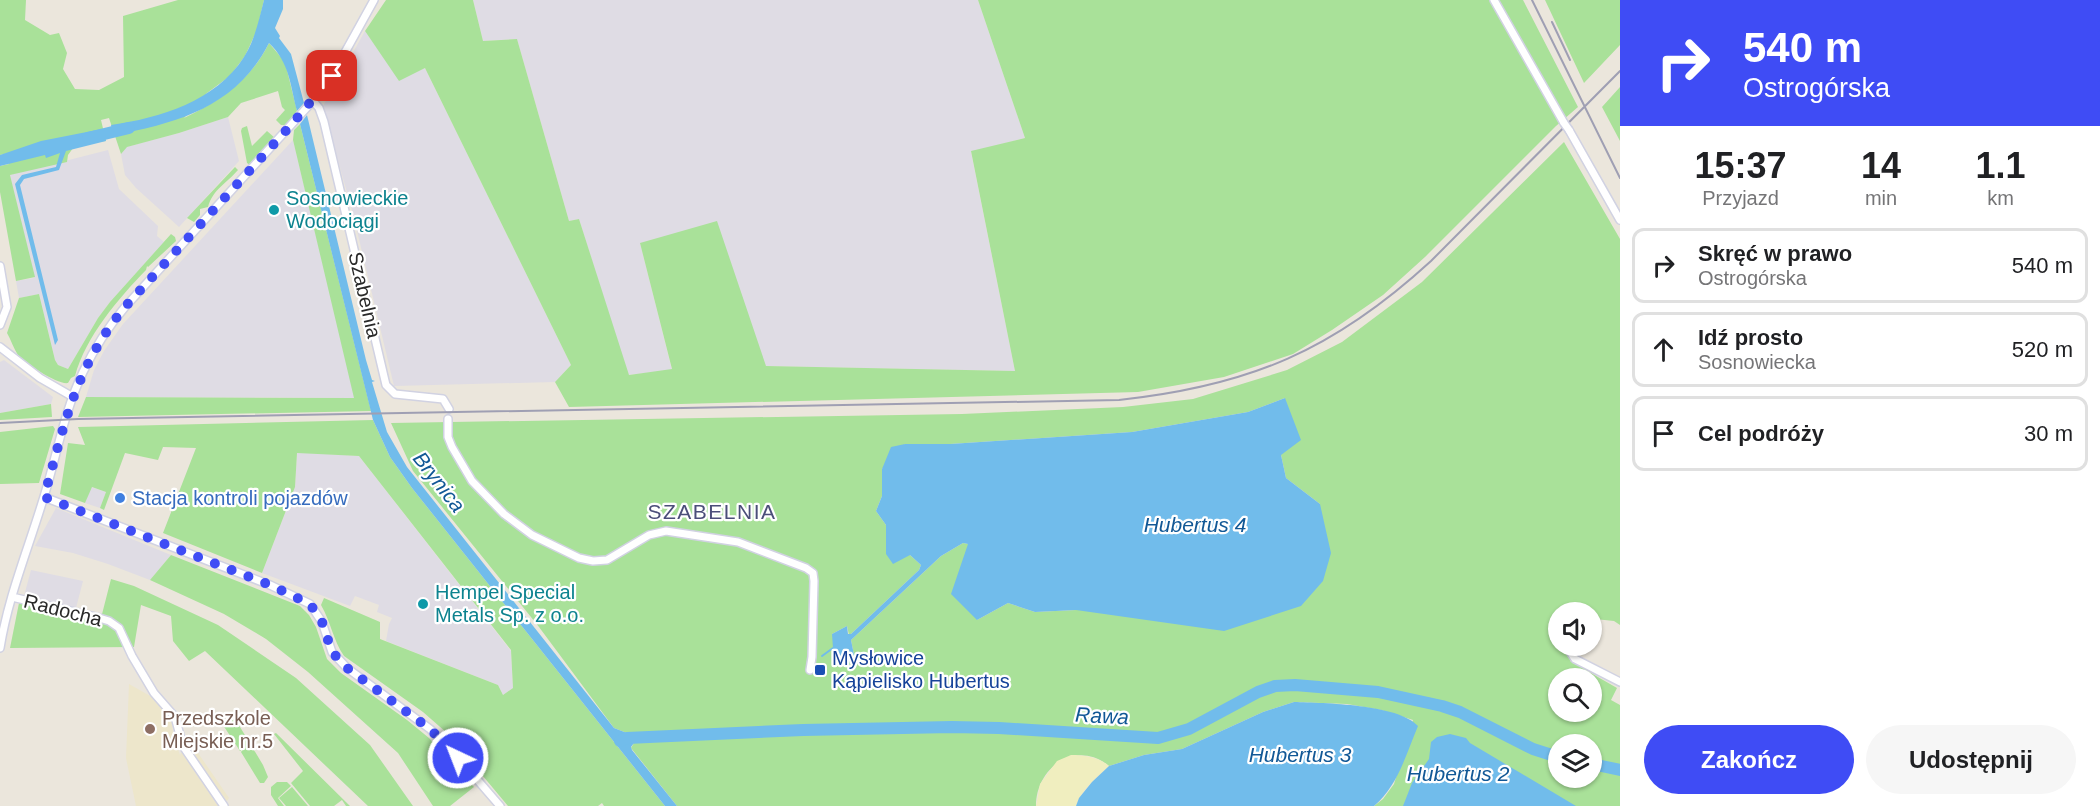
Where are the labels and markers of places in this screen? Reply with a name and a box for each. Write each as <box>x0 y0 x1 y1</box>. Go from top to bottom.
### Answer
pin <box>306 50 357 101</box>
place label: Sosnowieckie Wodociągi <box>286 187 408 232</box>
marker: Sosnowieckie Wodociągi <box>267 203 281 217</box>
place label: Stacja kontroli pojazdów <box>132 487 348 509</box>
marker: Stacja kontroli pojazdów <box>113 491 127 505</box>
place label: Hempel Special Metals Sp. z o.o. <box>435 581 584 626</box>
marker: Hempel Special Metals Sp. z o.o. <box>416 597 430 611</box>
place label: Mysłowice Kąpielisko Hubertus <box>832 647 1010 692</box>
marker: Mysłowice Kąpielisko Hubertus <box>813 663 827 677</box>
place label: Przedszkole Miejskie nr.5 <box>162 707 273 752</box>
marker: Przedszkole Miejskie nr.5 <box>143 722 157 736</box>

